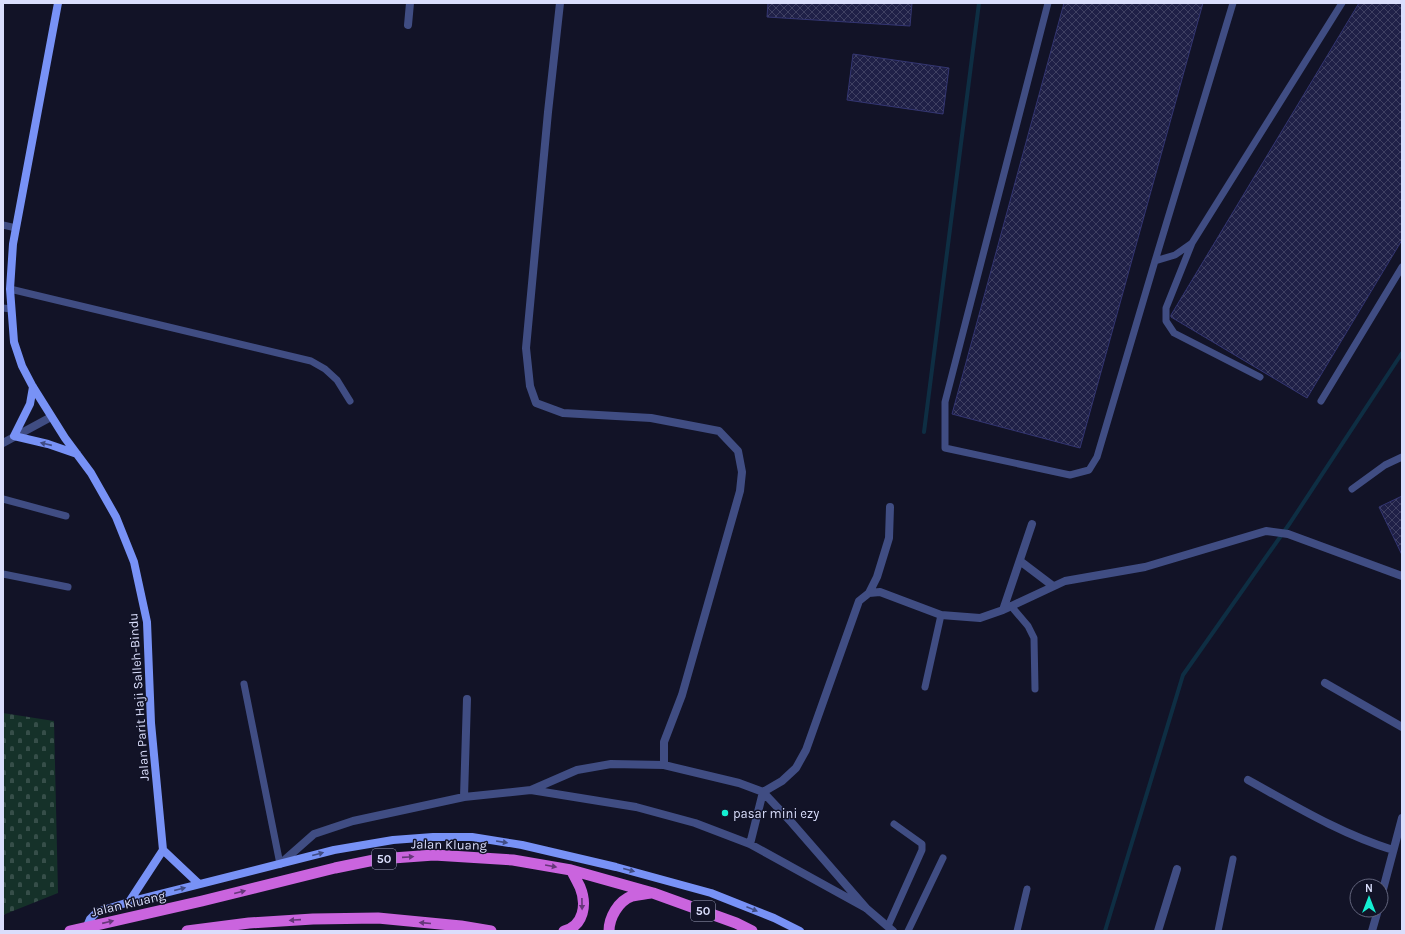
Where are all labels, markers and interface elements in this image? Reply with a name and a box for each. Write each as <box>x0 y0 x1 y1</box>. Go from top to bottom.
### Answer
one-way arrow <box>40 440 52 446</box>
street label: Jalan Parit Haji Salleh-Bindu <box>125 612 152 782</box>
place label: pasar mini ezy <box>733 806 819 821</box>
marker: pasar mini ezy <box>720 808 730 818</box>
street label: Jalan Kluang <box>411 836 488 853</box>
one-way arrow <box>496 839 508 845</box>
road number: 50 <box>372 849 396 869</box>
one-way arrow <box>312 851 324 857</box>
one-way arrow <box>402 854 414 861</box>
one-way arrow <box>545 864 557 870</box>
one-way arrow <box>623 867 635 873</box>
north arrow <box>1349 878 1389 918</box>
text: N <box>1365 882 1373 895</box>
one-way arrow <box>174 886 186 892</box>
street label: Jalan Kluang <box>89 887 167 919</box>
one-way arrow <box>233 888 246 894</box>
one-way arrow <box>579 898 585 911</box>
road number: 50 <box>691 901 715 921</box>
one-way arrow <box>747 907 759 913</box>
one-way arrow <box>289 917 301 924</box>
one-way arrow <box>102 918 114 924</box>
one-way arrow <box>419 919 431 926</box>

